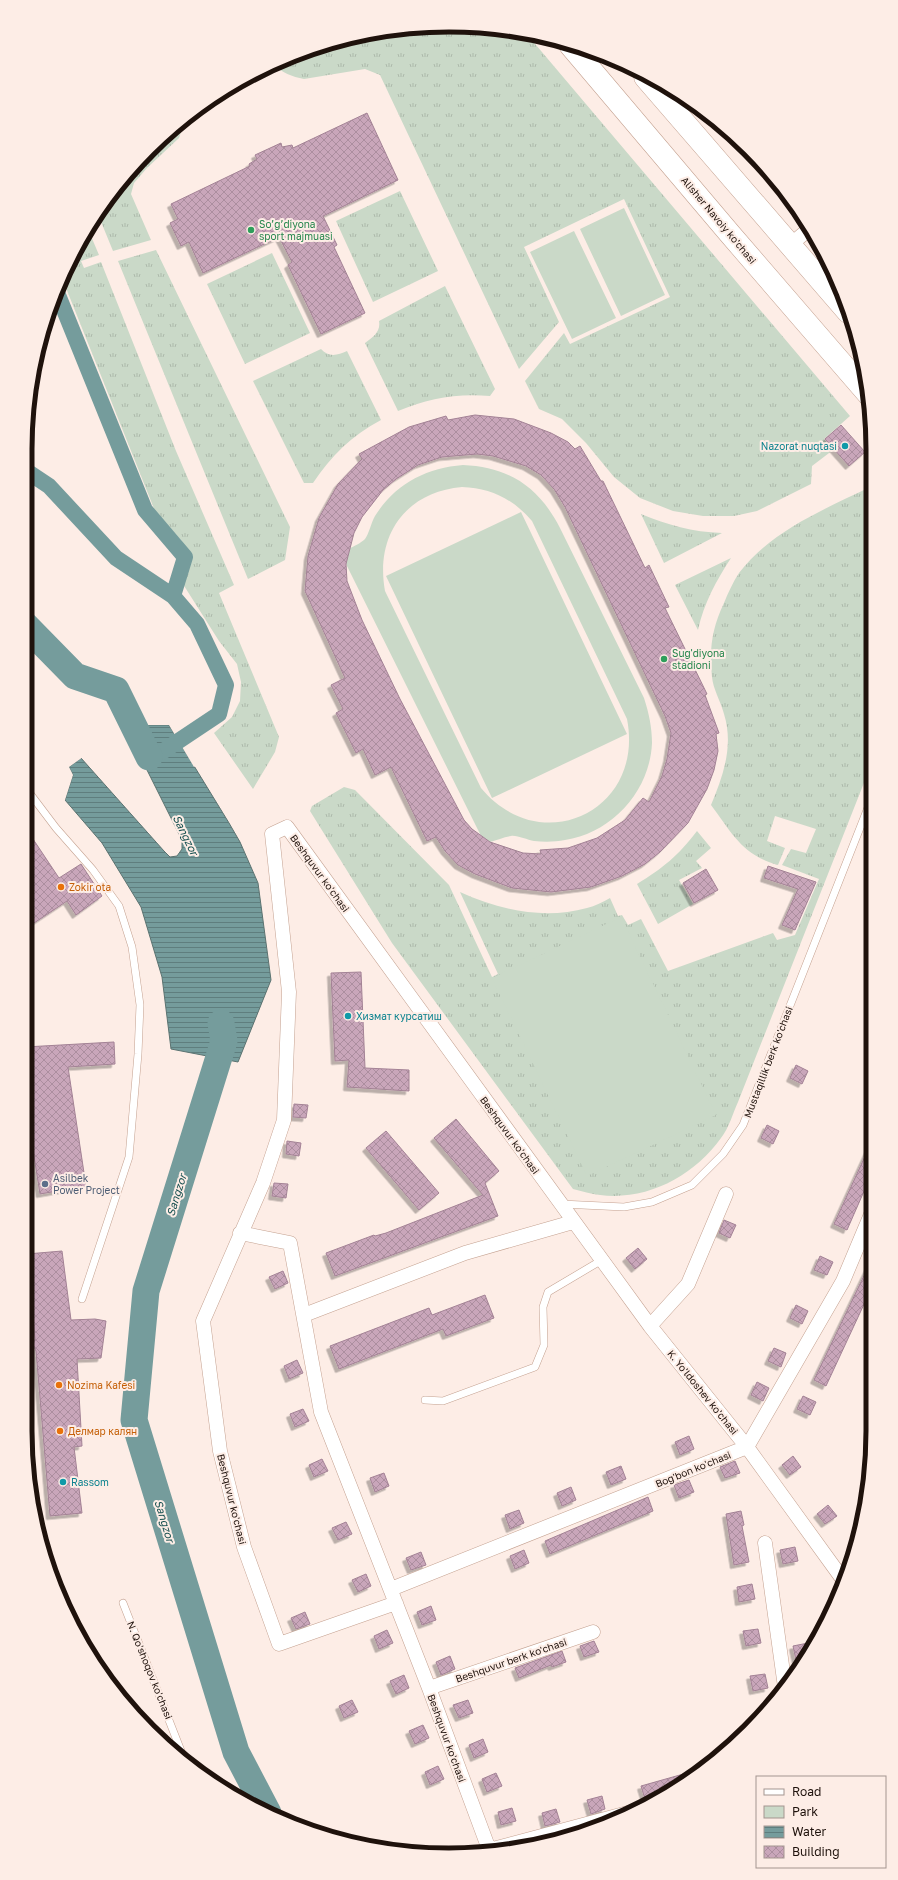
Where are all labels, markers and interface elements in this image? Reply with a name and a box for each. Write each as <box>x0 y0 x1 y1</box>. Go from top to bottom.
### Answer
street label: Alisher Navoiy ko'chasi <box>679 174 759 266</box>
place label: So’g’diyona sport majmuasi <box>259 218 333 242</box>
marker: So’g’diyona sport majmuasi <box>246 225 256 235</box>
place label: Nazorat nuqtasi <box>761 440 837 452</box>
marker: Nazorat nuqtasi <box>840 441 850 451</box>
place label: Sug'diyona stadioni <box>672 647 725 671</box>
marker: Sug'diyona stadioni <box>659 654 669 664</box>
water label: Sangzor <box>170 813 202 859</box>
street label: Beshquvur ko'chasi <box>288 832 352 914</box>
place label: Zokir ota <box>69 881 111 893</box>
marker: Zokir ota <box>56 882 66 892</box>
street label: Mustaqillik berk ko'chasi <box>741 1005 795 1119</box>
place label: Хизмат курсатиш <box>356 1010 442 1022</box>
marker: Хизмат курсатиш <box>343 1011 353 1021</box>
street label: Beshquvur ko'chasi <box>478 1094 542 1176</box>
water label: Sangzor <box>163 1171 190 1218</box>
place label: Asilbek Power Project <box>53 1172 120 1196</box>
marker: Asilbek Power Project <box>40 1179 50 1189</box>
street label: K. Yo'ldoshev ko'chasi <box>665 1347 741 1437</box>
place label: Nozima Kafesi <box>67 1379 135 1391</box>
marker: Nozima Kafesi <box>54 1380 64 1390</box>
place label: Делмар калян <box>68 1425 137 1437</box>
marker: Делмар калян <box>55 1426 65 1436</box>
street label: Bog'bon ko'chasi <box>653 1448 733 1490</box>
street label: Beshquvur ko'chasi <box>215 1452 249 1546</box>
place label: Rassom <box>71 1476 109 1488</box>
marker: Rassom <box>58 1477 68 1487</box>
water label: Sangzor <box>151 1498 178 1546</box>
street label: N. Qo'shoqov ko'chasi <box>125 1619 175 1721</box>
street label: Beshquvur berk ko'chasi <box>454 1635 568 1685</box>
street label: Beshquvur ko'chasi <box>425 1692 469 1784</box>
legend <box>756 1776 886 1868</box>
text: Road <box>792 1784 821 1799</box>
text: Park <box>792 1804 818 1819</box>
text: Water <box>792 1824 826 1839</box>
text: Building <box>792 1844 840 1859</box>

